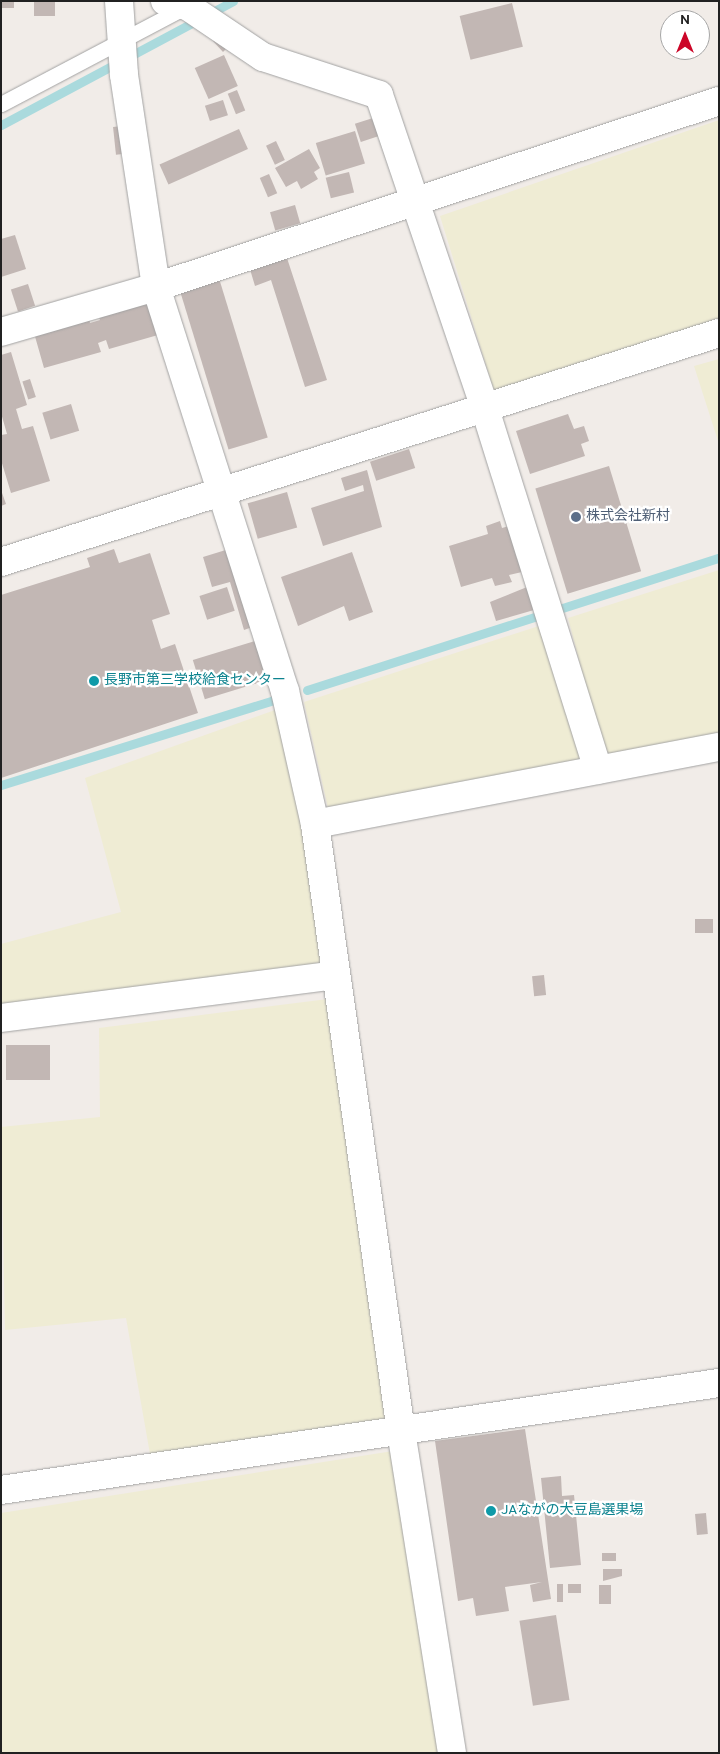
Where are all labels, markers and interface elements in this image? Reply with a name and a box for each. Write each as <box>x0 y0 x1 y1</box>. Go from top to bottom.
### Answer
north arrow <box>660 10 710 60</box>
text: N <box>680 12 690 29</box>
place label: 株式会社新村 <box>586 509 670 525</box>
marker: 株式会社新村 <box>570 511 582 523</box>
place label: 長野市第三学校給食センター <box>104 673 286 689</box>
marker: 長野市第三学校給食センター <box>88 675 100 687</box>
place label: JAながの大豆島選果場 <box>501 1503 644 1519</box>
marker: JAながの大豆島選果場 <box>485 1505 497 1517</box>

